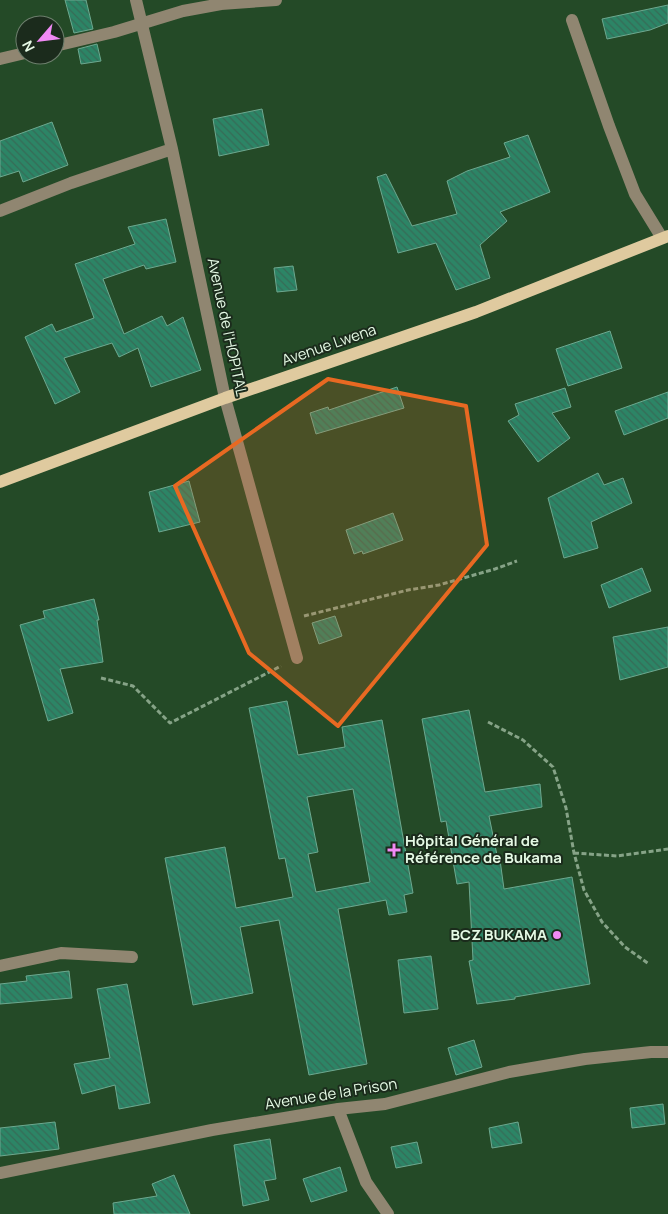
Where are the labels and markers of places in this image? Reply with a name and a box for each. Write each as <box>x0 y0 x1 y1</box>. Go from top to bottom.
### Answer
place label: Hôpital Général de Référence de Bukama <box>405 830 562 868</box>
marker: Hôpital Général de Référence de Bukama <box>387 843 401 857</box>
place label: BCZ BUKAMA <box>451 924 547 945</box>
marker: BCZ BUKAMA <box>551 929 563 941</box>

